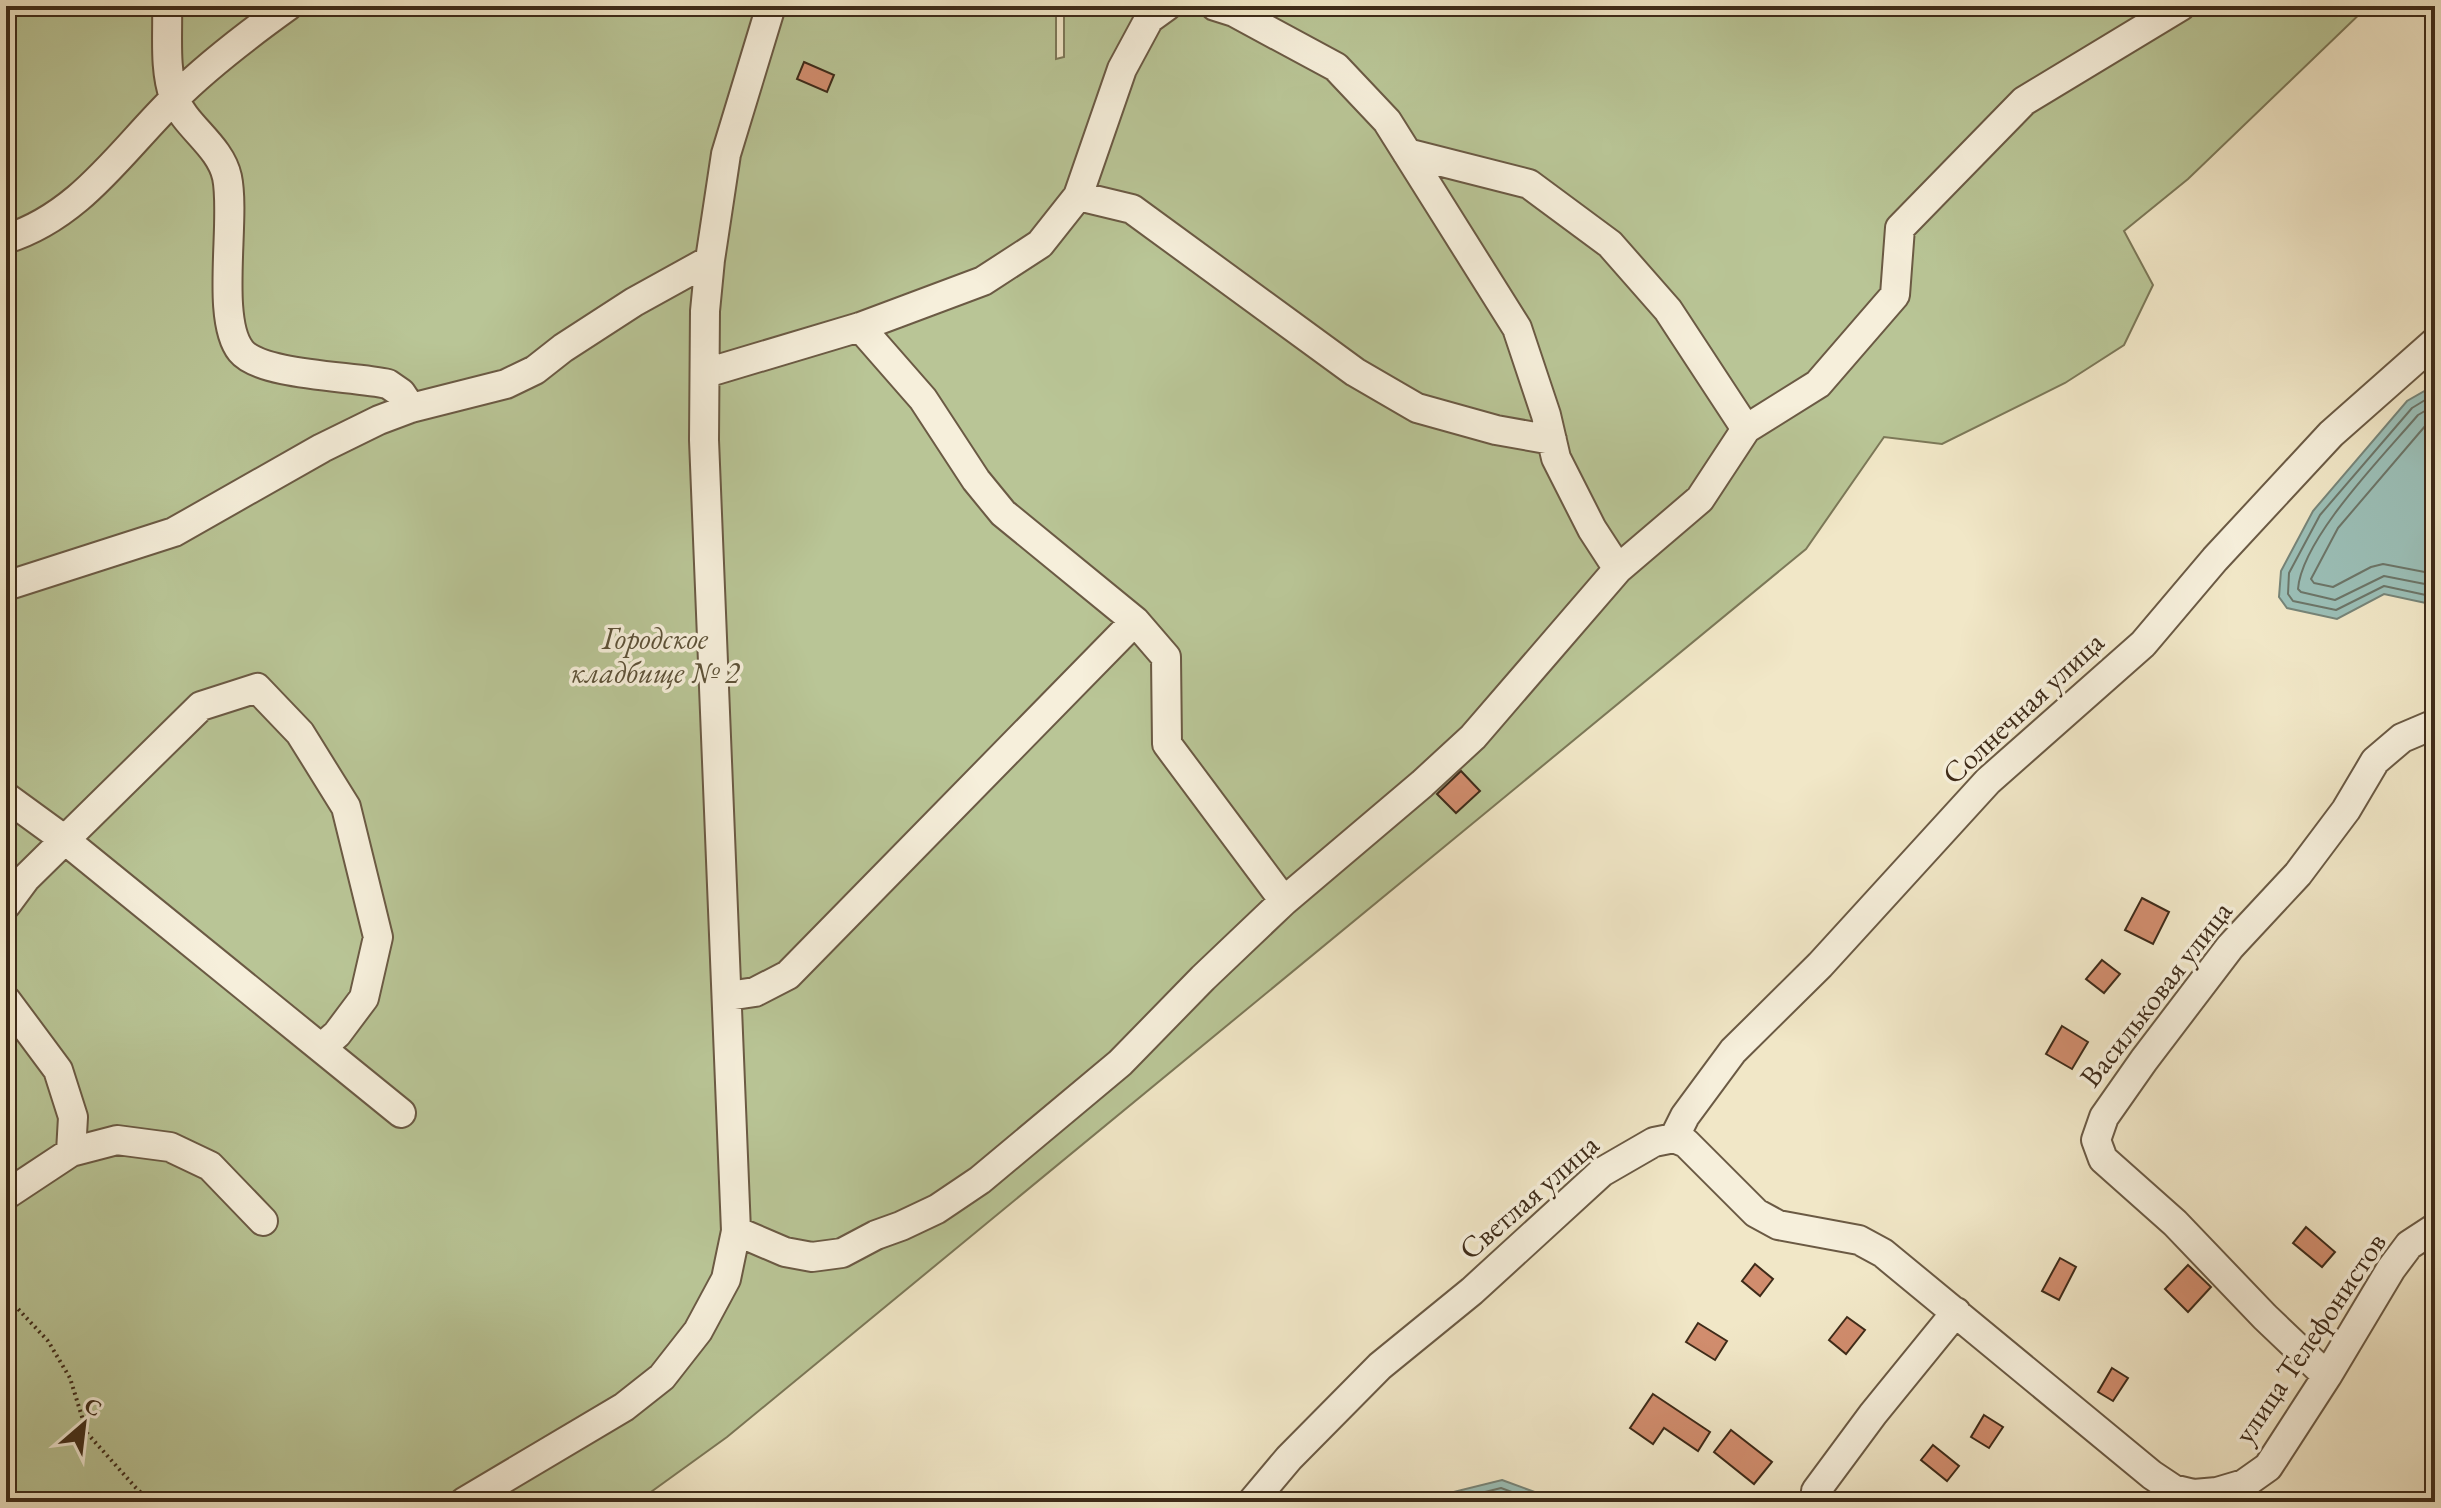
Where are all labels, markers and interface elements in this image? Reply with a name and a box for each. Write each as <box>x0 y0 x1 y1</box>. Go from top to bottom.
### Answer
park label: Городское кладбище № 2 <box>571 619 741 692</box>
street label: Солнечная улица <box>1933 623 2112 793</box>
street label: Васильковая улица <box>2071 893 2241 1095</box>
street label: Светлая улица <box>1451 1125 1607 1268</box>
street label: улица Телефонистов <box>2225 1225 2395 1451</box>
north arrow <box>44 1384 124 1464</box>
text: С <box>79 1390 107 1423</box>

